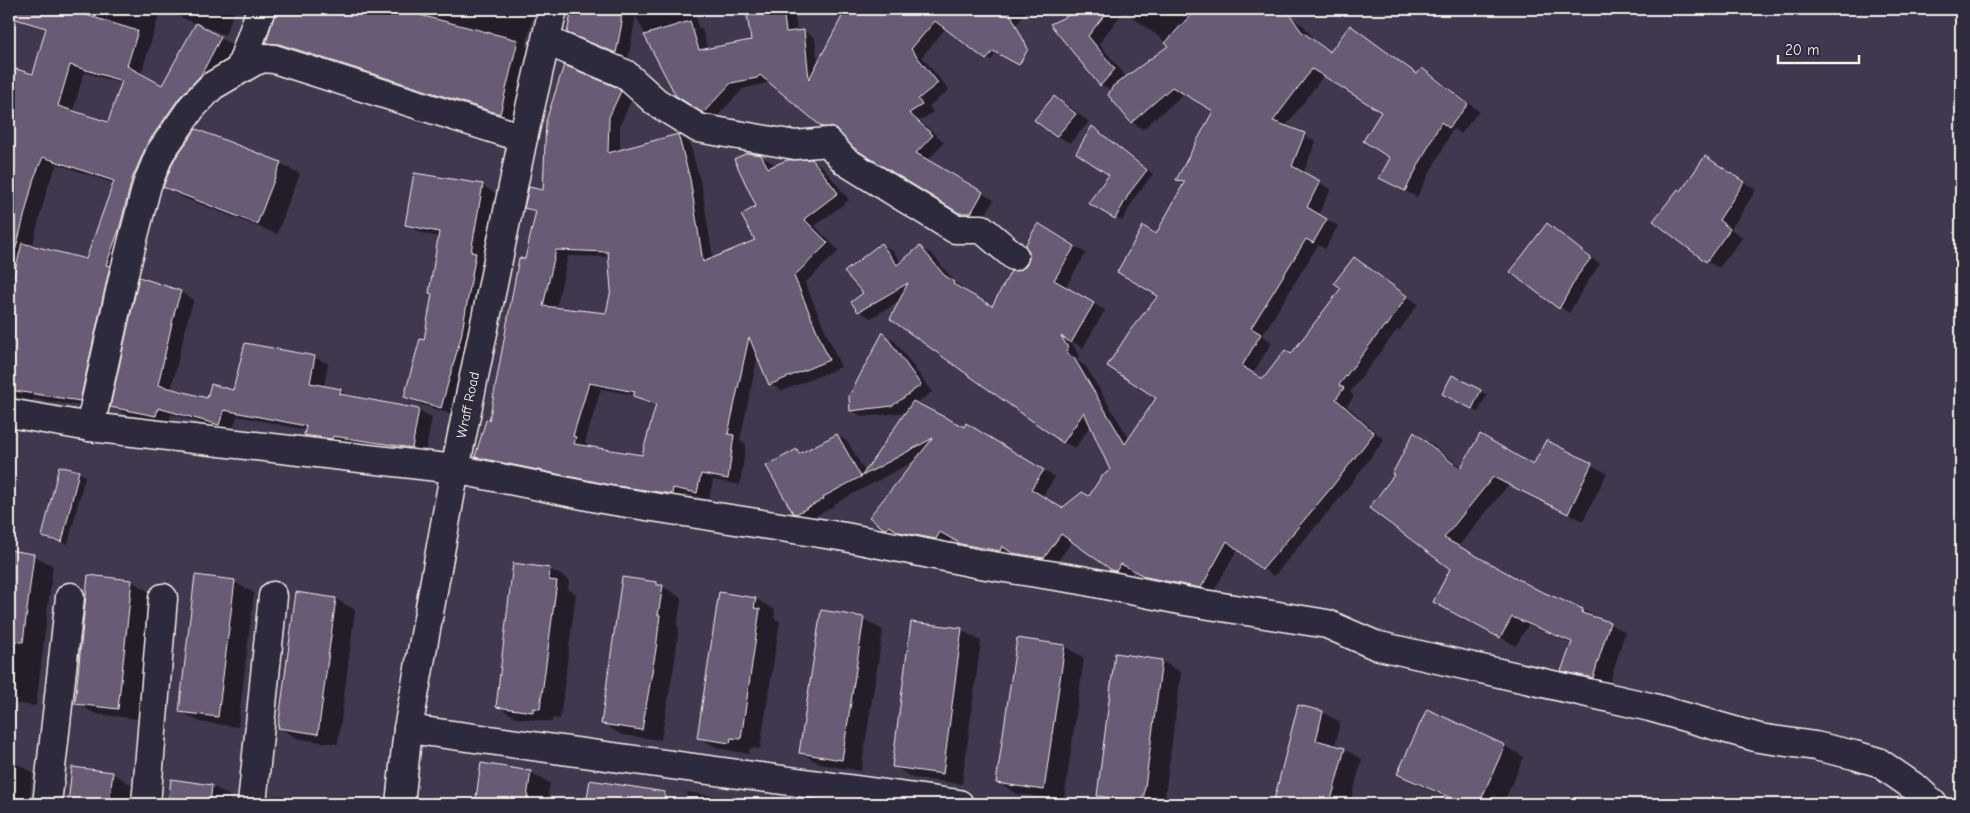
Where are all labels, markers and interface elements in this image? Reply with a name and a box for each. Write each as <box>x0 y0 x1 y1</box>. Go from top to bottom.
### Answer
scale bar <box>1778 32 1859 64</box>
text: 20 m <box>1785 41 1819 59</box>
street label: Wraff Road <box>453 370 483 440</box>

